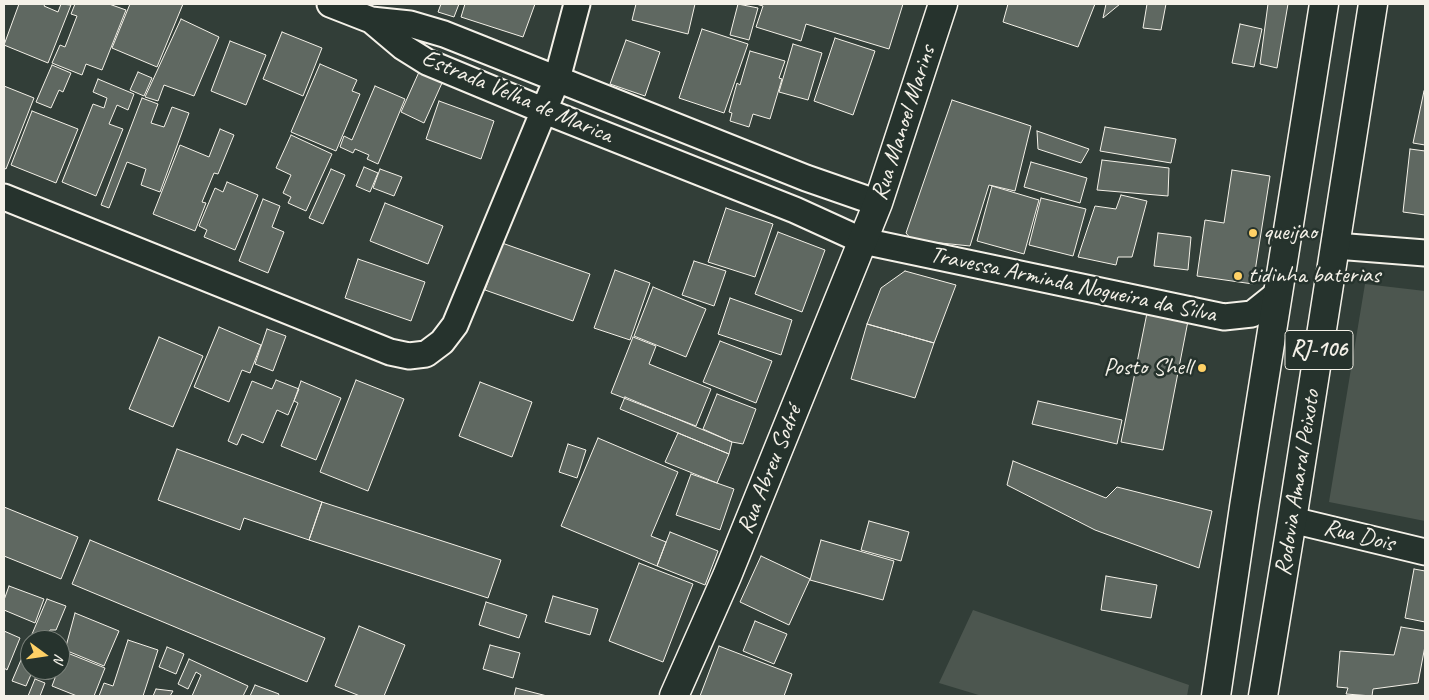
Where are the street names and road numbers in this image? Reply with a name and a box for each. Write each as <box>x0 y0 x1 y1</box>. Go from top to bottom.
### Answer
street label: Rua Manoel Marins <box>865 42 943 204</box>
street label: Estrada Velha de Marica <box>417 44 617 150</box>
street label: Travessa Arminda Nogueira da Silva <box>927 241 1219 329</box>
road number: RJ-106 <box>1285 330 1353 370</box>
street label: Rodovia Amaral Peixoto <box>1269 388 1327 578</box>
street label: Rua Abreu Sodré <box>731 402 809 538</box>
street label: Rua Dois <box>1321 513 1397 559</box>

